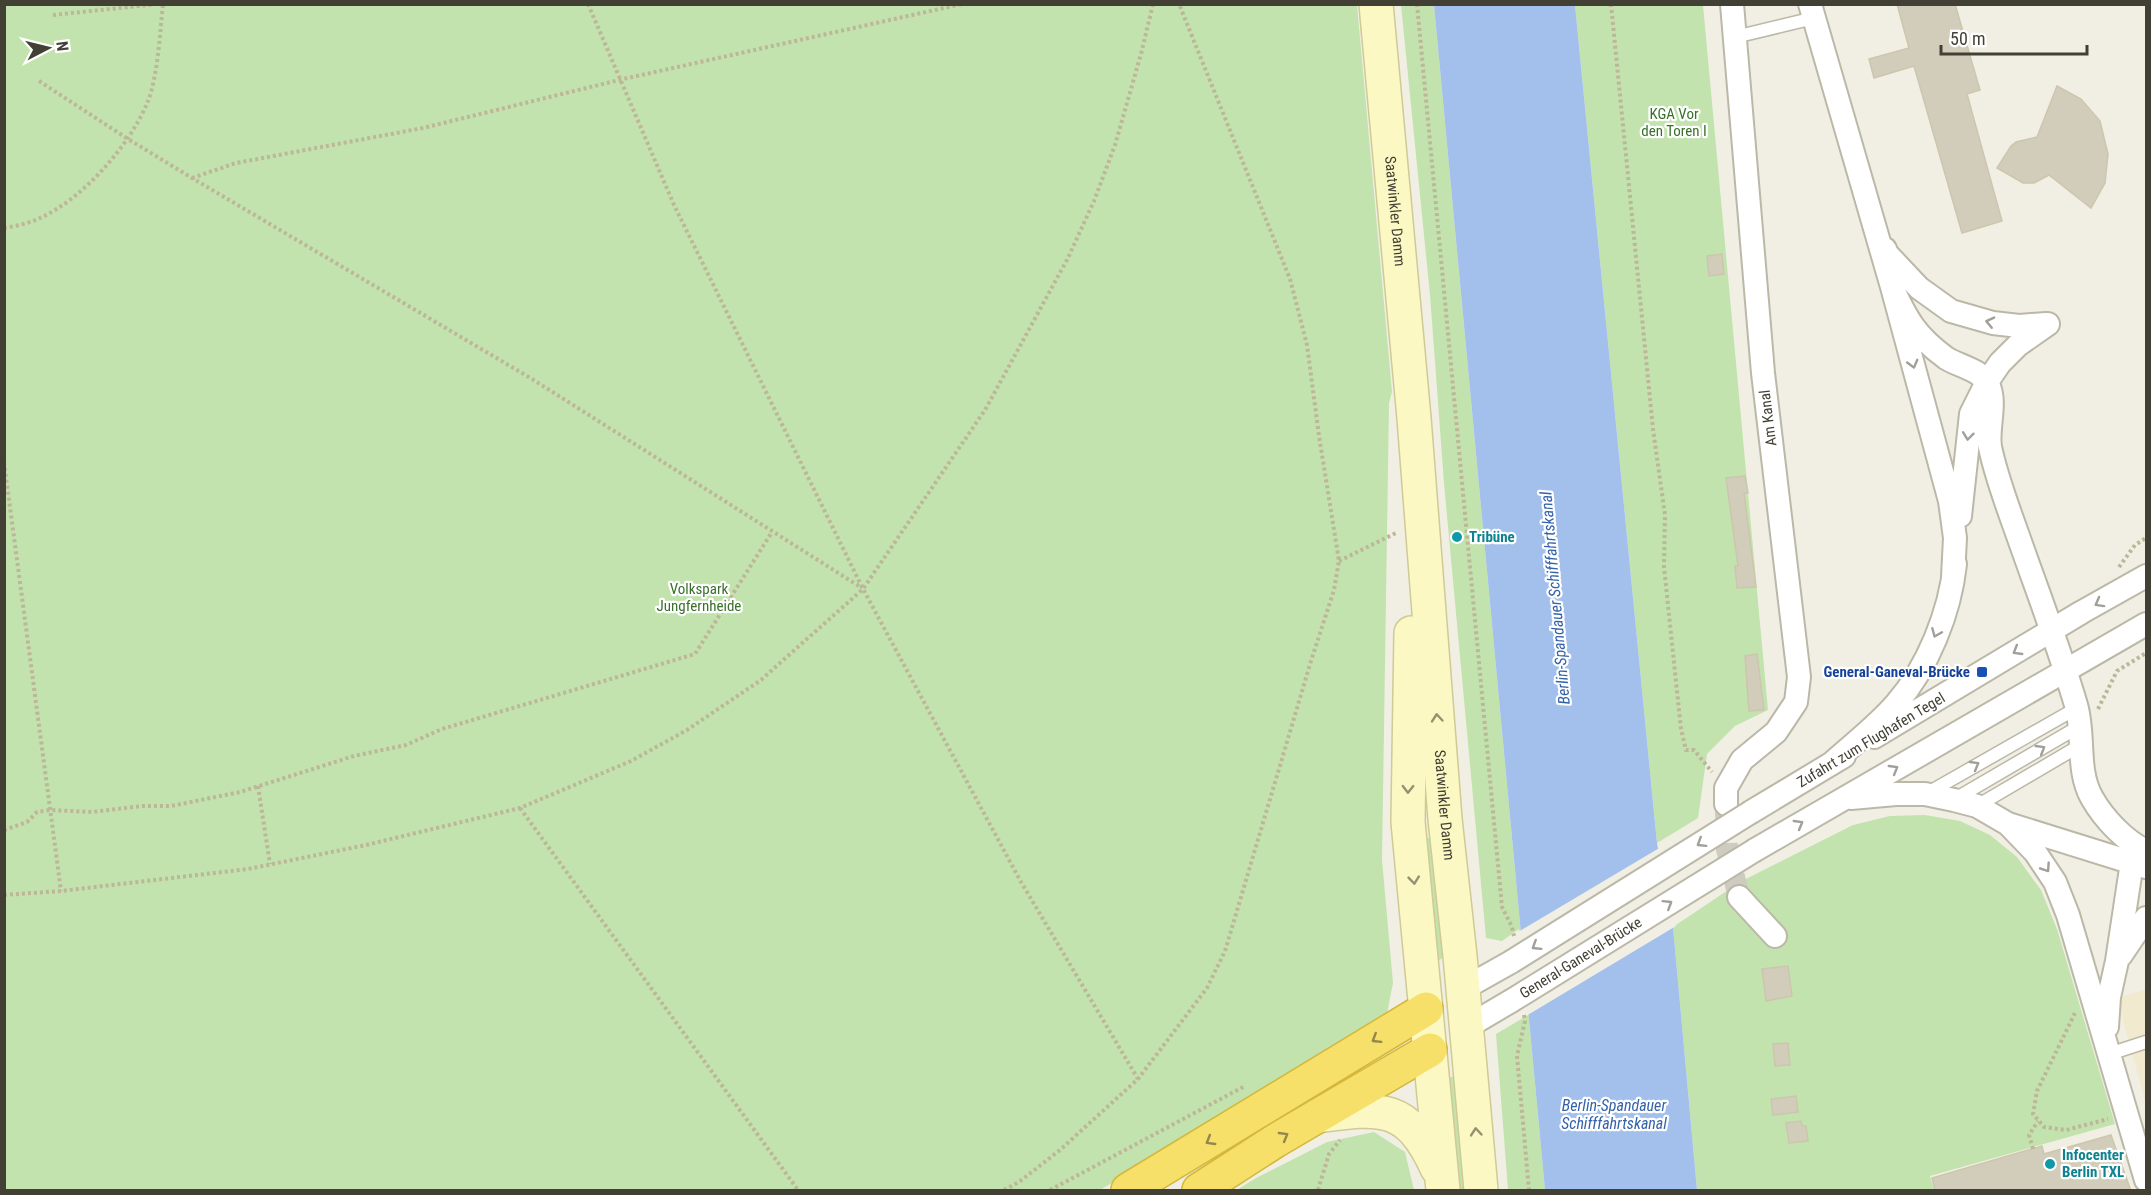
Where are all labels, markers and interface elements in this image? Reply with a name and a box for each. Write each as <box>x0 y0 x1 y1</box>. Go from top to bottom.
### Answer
north arrow <box>18 18 78 78</box>
scale bar <box>1941 18 2086 56</box>
text: 50 m <box>1950 28 1985 49</box>
text: N <box>52 40 72 52</box>
park label: KGA Vor den Toren I <box>1641 105 1707 140</box>
street label: Saatwinkler Damm <box>1381 155 1409 267</box>
one-way arrow <box>1985 316 1995 329</box>
one-way arrow <box>1905 359 1918 369</box>
street label: Am Kanal <box>1756 389 1780 447</box>
one-way arrow <box>1962 432 1975 441</box>
water label: Berlin-Spandauer Schifffahrtskanal <box>1536 490 1574 705</box>
place label: Tribüne <box>1469 528 1515 546</box>
marker: Tribüne <box>1450 530 1464 544</box>
park label: Volkspark Jungfernheide <box>657 580 741 615</box>
one-way arrow <box>2094 596 2105 607</box>
one-way arrow <box>1931 627 1943 638</box>
one-way arrow <box>2013 644 2023 656</box>
place label: General-Ganeval-Brücke <box>1823 663 1970 681</box>
marker: General-Ganeval-Brücke <box>1975 665 1989 679</box>
street label: Zufahrt zum Flughafen Tegel <box>1794 689 1948 791</box>
one-way arrow <box>1430 714 1443 723</box>
one-way arrow <box>2035 744 2045 756</box>
street label: Saatwinkler Damm <box>1431 749 1458 861</box>
one-way arrow <box>1969 761 1979 772</box>
one-way arrow <box>1888 765 1898 776</box>
one-way arrow <box>1402 785 1415 794</box>
one-way arrow <box>1793 820 1803 831</box>
one-way arrow <box>1697 836 1707 848</box>
one-way arrow <box>2039 861 2050 872</box>
one-way arrow <box>1407 876 1420 885</box>
one-way arrow <box>1661 900 1672 911</box>
street label: General-Ganeval-Brücke <box>1516 913 1645 1002</box>
one-way arrow <box>1532 939 1542 951</box>
one-way arrow <box>1372 1031 1382 1043</box>
water label: Berlin-Spandauer Schifffahrtskanal <box>1561 1096 1667 1133</box>
one-way arrow <box>1470 1128 1483 1137</box>
one-way arrow <box>1278 1132 1288 1143</box>
one-way arrow <box>1206 1134 1216 1146</box>
place label: Infocenter Berlin TXL <box>2062 1146 2124 1181</box>
marker: Infocenter Berlin TXL <box>2043 1157 2057 1171</box>

